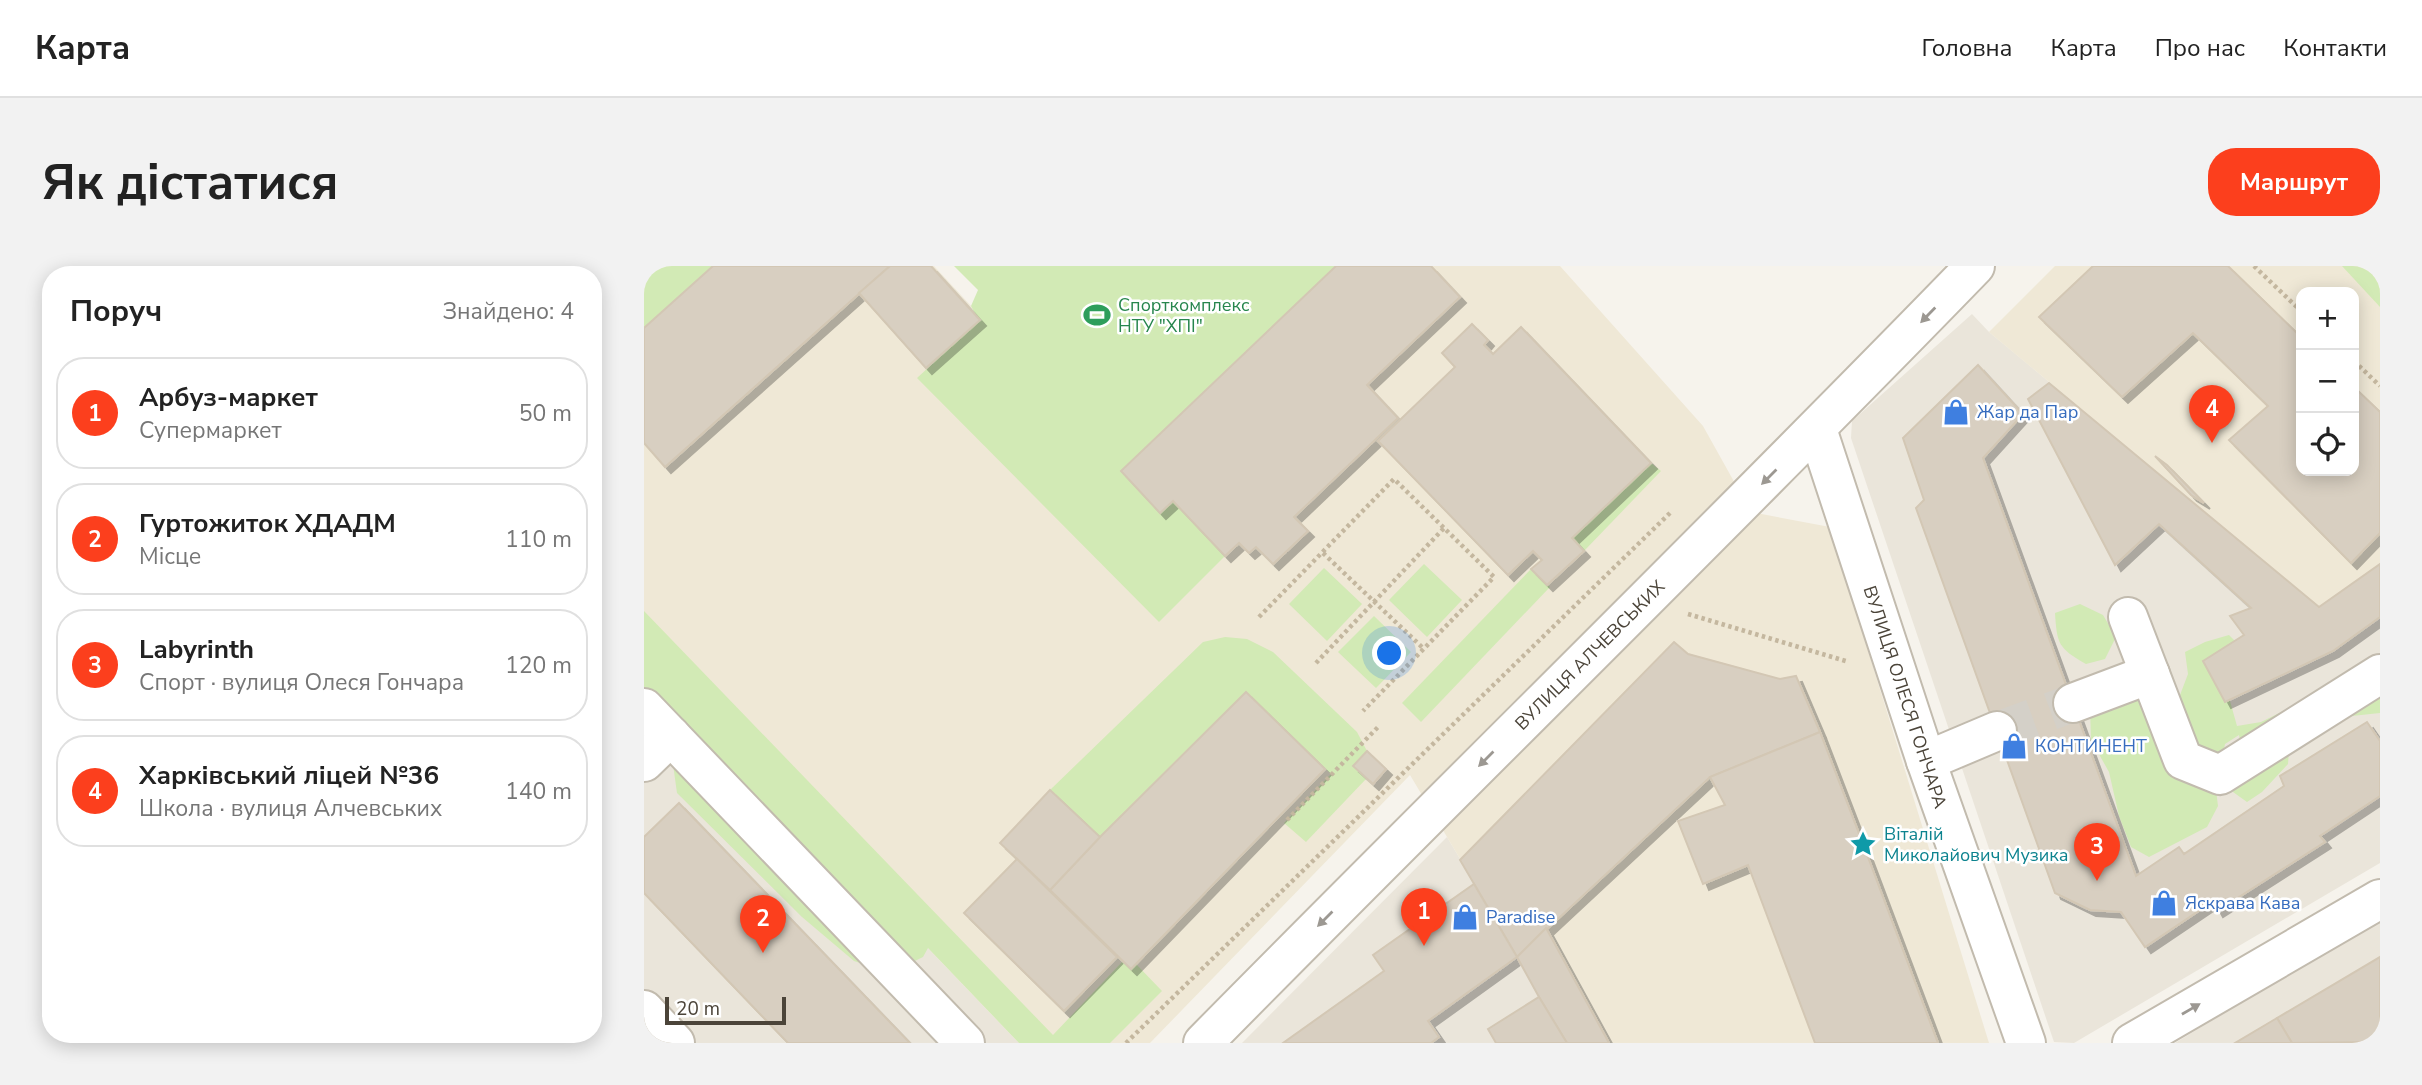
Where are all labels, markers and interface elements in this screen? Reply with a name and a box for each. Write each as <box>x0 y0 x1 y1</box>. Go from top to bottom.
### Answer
text: Карта <box>35 26 130 71</box>
text: Головна <box>1922 32 2013 64</box>
text: Карта <box>2051 32 2117 64</box>
text: Про нас <box>2155 32 2245 64</box>
text: Контакти <box>2283 32 2387 64</box>
button: Маршрут <box>2208 148 2380 216</box>
text: Як дістатися <box>42 149 338 216</box>
map controls <box>2296 287 2359 476</box>
button: + <box>2296 287 2359 350</box>
text: Поруч <box>70 291 162 332</box>
place label: Спорткомплекс НТУ "ХПІ" <box>1118 293 1250 338</box>
text: Знайдено: 4 <box>442 296 574 327</box>
sports icon: Спорткомплекс НТУ "ХПІ" <box>1082 300 1112 330</box>
one-way arrow <box>1920 306 1936 323</box>
button: − <box>2296 350 2359 413</box>
text: Арбуз-маркет <box>139 380 318 415</box>
pin: 4 <box>2189 385 2235 443</box>
shop icon: Жар да Пар <box>1941 397 1971 427</box>
text: 1 <box>88 398 102 429</box>
text: 50 m <box>519 398 572 429</box>
place label: Жар да Пар <box>1977 400 2078 424</box>
button: locate <box>2296 413 2359 476</box>
text: Супермаркет <box>139 415 282 446</box>
one-way arrow <box>1760 468 1777 485</box>
text: Гуртожиток ХДАДМ <box>139 506 396 541</box>
text: 2 <box>88 524 102 555</box>
text: 110 m <box>505 524 572 555</box>
text: Місце <box>139 541 201 572</box>
street label: ВУЛИЦЯ АЛЧЕВСЬКИХ <box>1510 575 1670 735</box>
street label: ВУЛИЦЯ ОЛЕСЯ ГОНЧАРА <box>1858 583 1952 811</box>
text: Labyrinth <box>139 632 254 667</box>
your location <box>1372 636 1406 670</box>
text: 3 <box>88 650 102 681</box>
text: 120 m <box>505 650 572 681</box>
text: Спорт · вулиця Олеся Гончара <box>139 667 464 698</box>
shop icon: КОНТИНЕНТ <box>1999 731 2029 761</box>
place label: КОНТИНЕНТ <box>2035 734 2147 758</box>
one-way arrow <box>1478 750 1495 767</box>
text: Харківський ліцей №36 <box>139 758 439 793</box>
text: 4 <box>88 776 102 807</box>
text: 140 m <box>505 776 572 807</box>
text: Школа · вулиця Алчевських <box>139 793 442 824</box>
place label: Віталій Миколайович Музика <box>1884 822 2068 867</box>
pin: 3 <box>2074 823 2120 881</box>
place icon: Віталій Миколайович Музика <box>1848 829 1878 859</box>
pin: 1 <box>1401 888 1447 946</box>
shop icon: Яскрава Кава <box>2149 888 2179 918</box>
place label: Яскрава Кава <box>2185 891 2300 915</box>
pin: 2 <box>740 895 786 953</box>
shop icon: Paradise <box>1450 902 1480 932</box>
place label: Paradise <box>1486 905 1555 929</box>
one-way arrow <box>1317 910 1333 927</box>
scale bar <box>665 994 786 1026</box>
text: 20 m <box>676 996 720 1022</box>
one-way arrow <box>2182 1002 2201 1015</box>

